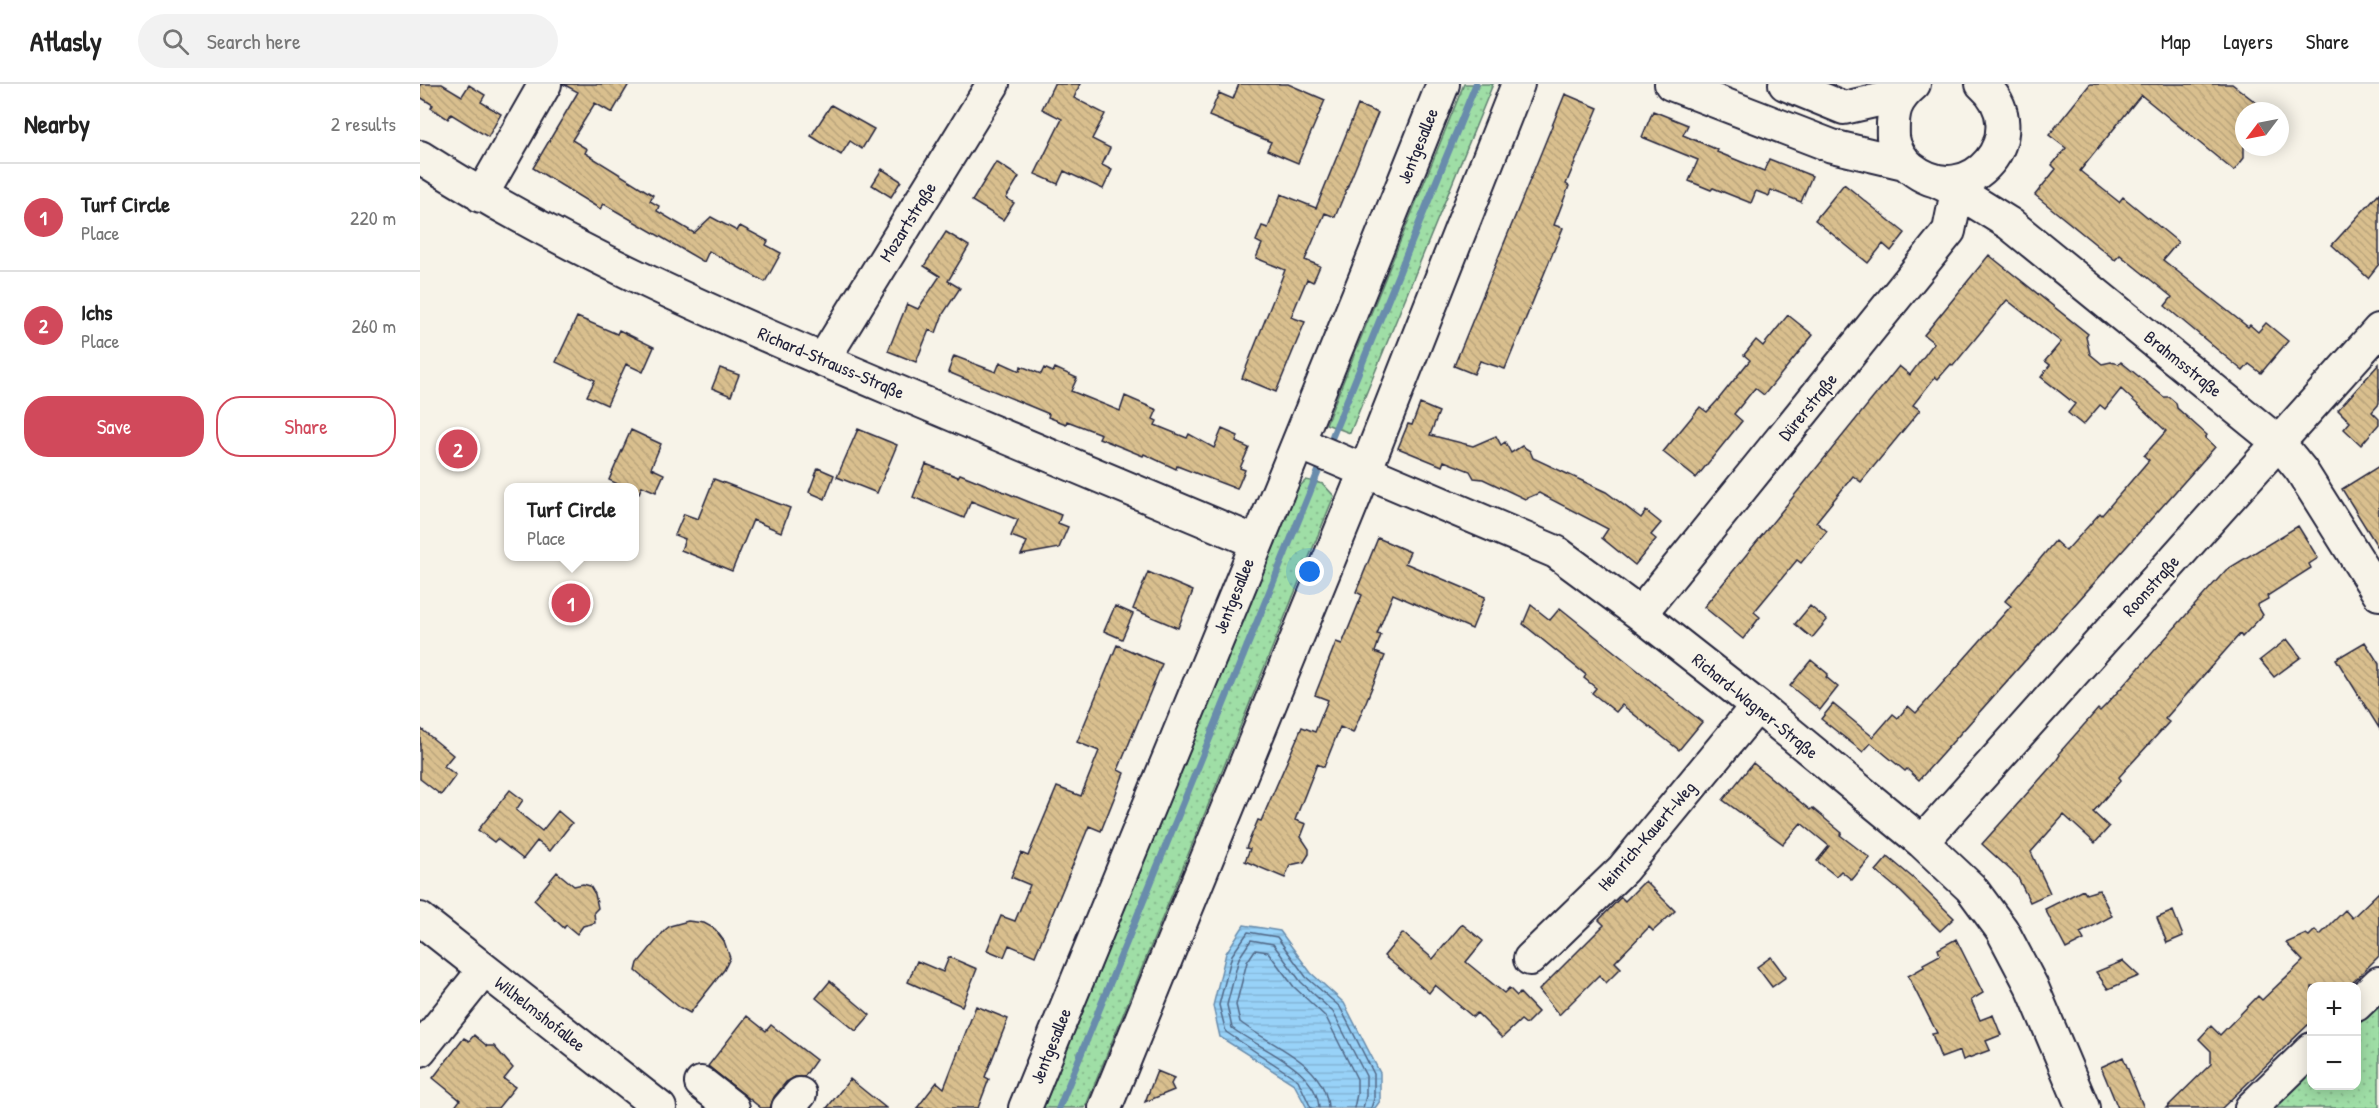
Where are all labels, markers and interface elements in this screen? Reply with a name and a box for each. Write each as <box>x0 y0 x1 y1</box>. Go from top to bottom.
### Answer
search box <box>138 14 558 68</box>
text: Atlasly <box>30 22 102 60</box>
icon: search <box>159 25 192 58</box>
text: Search here <box>207 26 301 56</box>
text: Map <box>2161 27 2190 56</box>
text: Layers <box>2223 27 2273 56</box>
text: Share <box>2306 27 2349 56</box>
north arrow <box>2235 102 2289 156</box>
street label: Jentgesallee <box>1391 104 1444 187</box>
text: Nearby <box>24 106 90 141</box>
text: 2 results <box>331 110 396 137</box>
street label: Mozartstraße <box>873 177 942 266</box>
text: Turf Circle <box>81 189 170 219</box>
text: 1 <box>40 204 47 231</box>
text: 220 m <box>350 204 396 231</box>
text: Place <box>81 219 120 246</box>
text: Ichs <box>81 297 112 327</box>
text: 2 <box>39 312 48 339</box>
text: 260 m <box>352 312 396 339</box>
street label: Richard-Strauss-Straße <box>754 320 908 405</box>
street label: Brahmsstraße <box>2139 324 2228 403</box>
text: Place <box>81 327 120 354</box>
street label: Dürerstraße <box>1773 368 1843 446</box>
button: Save <box>24 396 204 457</box>
button: Share <box>216 396 396 457</box>
pin: 2 <box>438 426 477 472</box>
popup <box>504 483 639 561</box>
text: Turf Circle <box>527 494 616 524</box>
text: Place <box>527 524 565 551</box>
street label: Roonstraße <box>2116 550 2185 622</box>
street label: Jentgesallee <box>1207 554 1260 637</box>
your location <box>1295 557 1324 586</box>
pin: 1 <box>552 580 590 626</box>
street label: Richard-Wagner-Straße <box>1687 647 1824 764</box>
street label: Heinrich-Kauert-Weg <box>1592 775 1701 896</box>
street label: Wilhelmshofallee <box>490 970 591 1057</box>
map controls <box>2307 982 2361 1090</box>
button: + <box>2307 982 2361 1036</box>
street label: Jentgesallee <box>1024 1004 1077 1087</box>
button: − <box>2307 1036 2361 1090</box>

